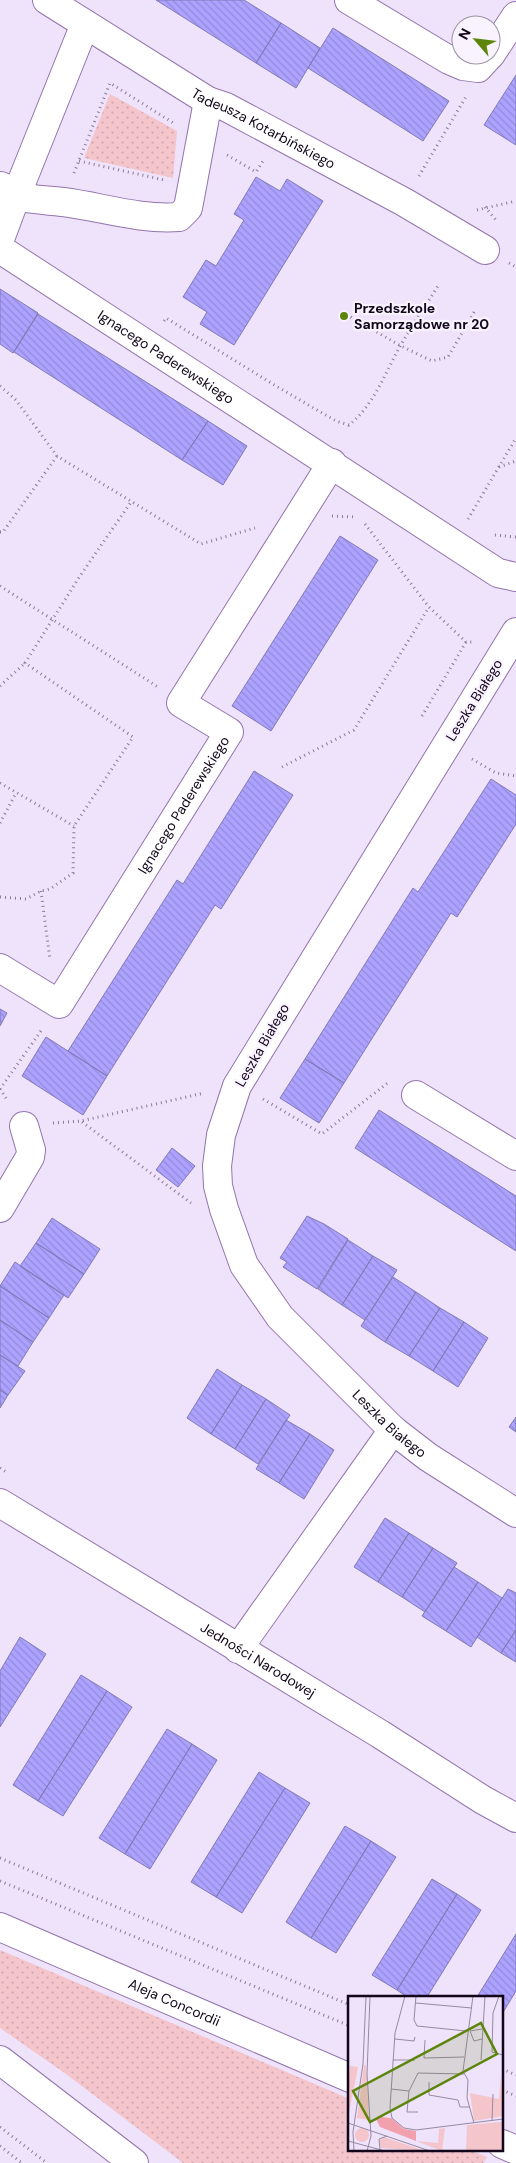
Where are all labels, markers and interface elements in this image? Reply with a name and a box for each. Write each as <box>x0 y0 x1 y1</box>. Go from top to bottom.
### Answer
north arrow <box>451 15 501 65</box>
text: N <box>454 25 475 43</box>
street label: Tadeusza Kotarbińskiego <box>188 84 339 173</box>
place label: Przedszkole Samorządowe nr 20 <box>354 299 489 333</box>
street label: Ignacego Paderewskiego <box>94 306 238 408</box>
marker: Przedszkole Samorządowe nr 20 <box>338 310 350 322</box>
street label: Leszka Białego <box>442 656 506 744</box>
street label: Ignacego Paderewskiego <box>134 733 233 877</box>
street label: Leszka Białego <box>231 1000 293 1090</box>
street label: Leszka Białego <box>349 1386 430 1461</box>
street label: Jedności Narodowej <box>197 1618 319 1702</box>
street label: Aleja Concordii <box>126 1975 223 2030</box>
inset map <box>348 1996 504 2150</box>

